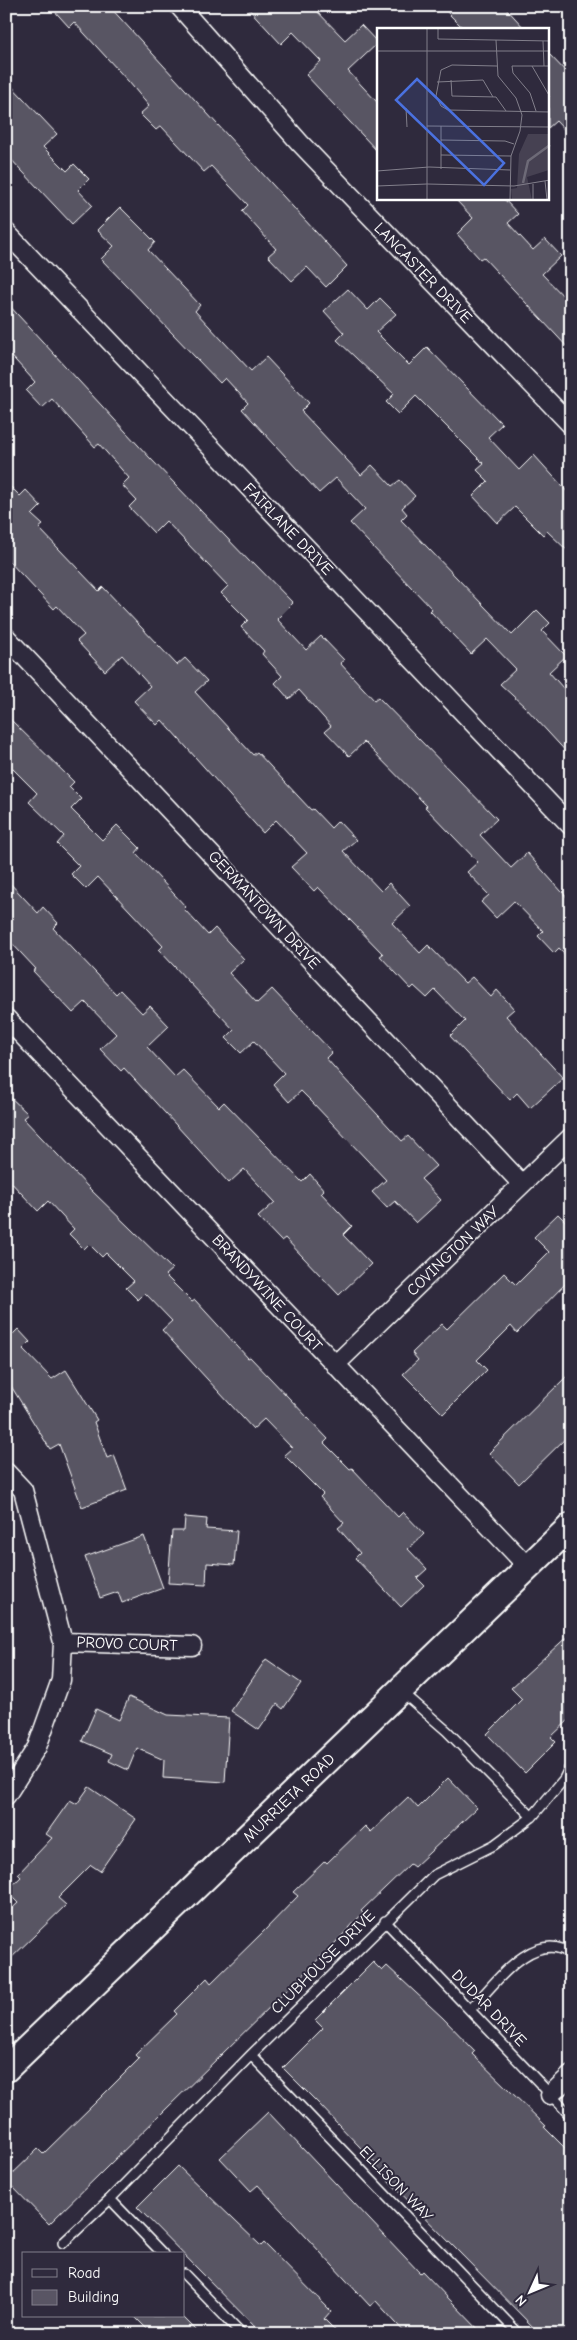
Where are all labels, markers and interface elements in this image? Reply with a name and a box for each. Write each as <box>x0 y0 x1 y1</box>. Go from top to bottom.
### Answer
inset map <box>377 28 550 200</box>
street label: LANCASTER DRIVE <box>370 219 476 327</box>
street label: FAIRLANE DRIVE <box>239 479 337 579</box>
street label: GERMANTOWN DRIVE <box>205 847 324 973</box>
street label: COVINGTON WAY <box>403 1202 503 1300</box>
street label: BRANDYWINE COURT <box>208 1231 326 1356</box>
street label: PROVO COURT <box>76 1633 178 1655</box>
street label: MURRIETA ROAD <box>240 1750 338 1846</box>
street label: CLUBHOUSE DRIVE <box>267 1906 379 2018</box>
street label: DUDAR DRIVE <box>448 1966 530 2050</box>
street label: ELLISON WAY <box>356 2143 437 2226</box>
legend <box>22 2252 185 2318</box>
text: Road <box>68 2264 100 2282</box>
north arrow <box>504 2268 554 2318</box>
text: Building <box>68 2288 119 2306</box>
text: N <box>512 2291 530 2310</box>

